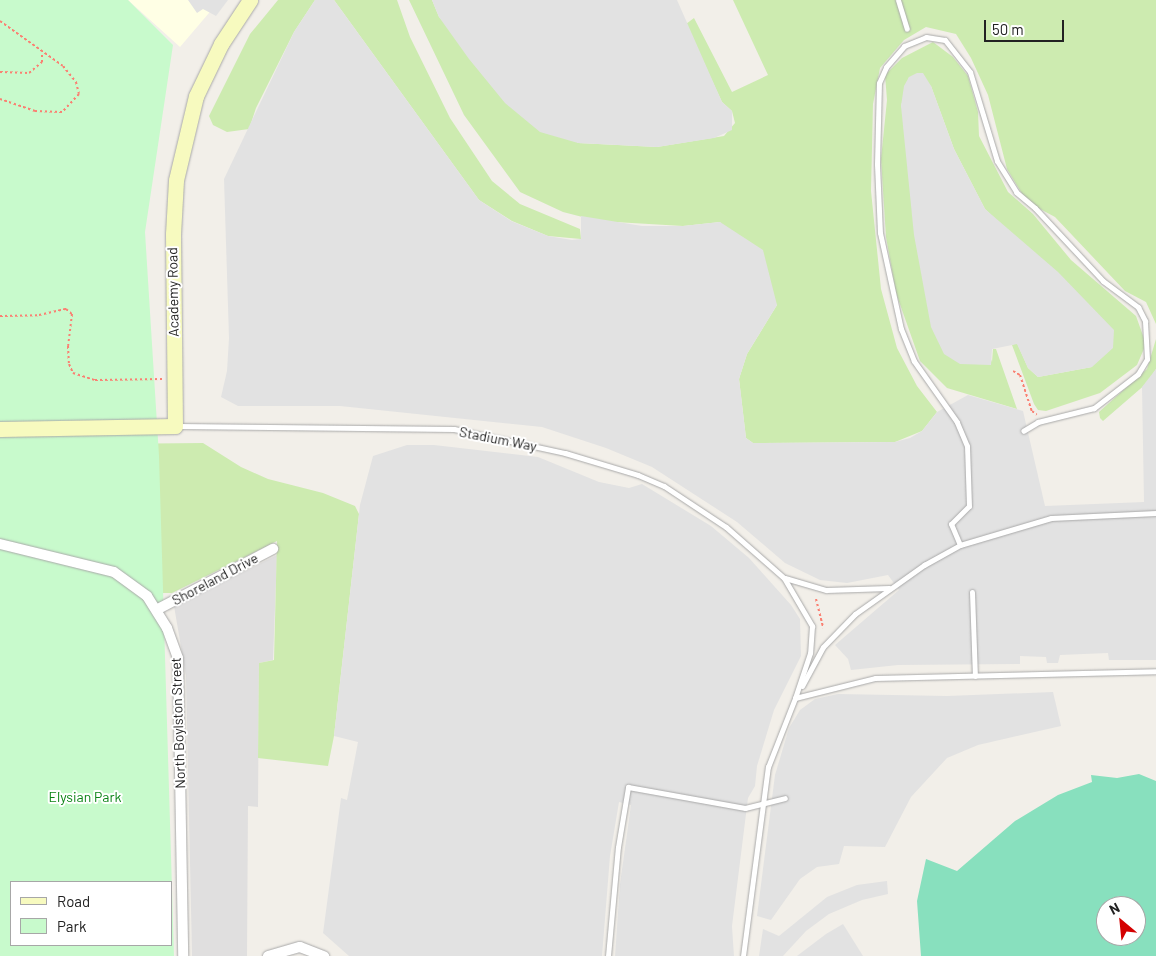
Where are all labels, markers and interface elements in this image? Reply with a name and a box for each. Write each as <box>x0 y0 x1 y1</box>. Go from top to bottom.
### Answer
scale bar <box>986 10 1066 42</box>
text: 50 m <box>992 20 1024 38</box>
street label: Academy Road <box>164 247 182 337</box>
street label: Stadium Way <box>458 423 538 455</box>
street label: Shoreland Drive <box>169 549 261 609</box>
street label: North Boylston Street <box>167 657 189 789</box>
park label: Elysian Park <box>48 789 122 805</box>
legend <box>10 881 172 946</box>
text: Road <box>57 892 90 910</box>
north arrow <box>1096 896 1146 946</box>
text: N <box>1106 899 1122 918</box>
text: Park <box>57 917 86 935</box>

